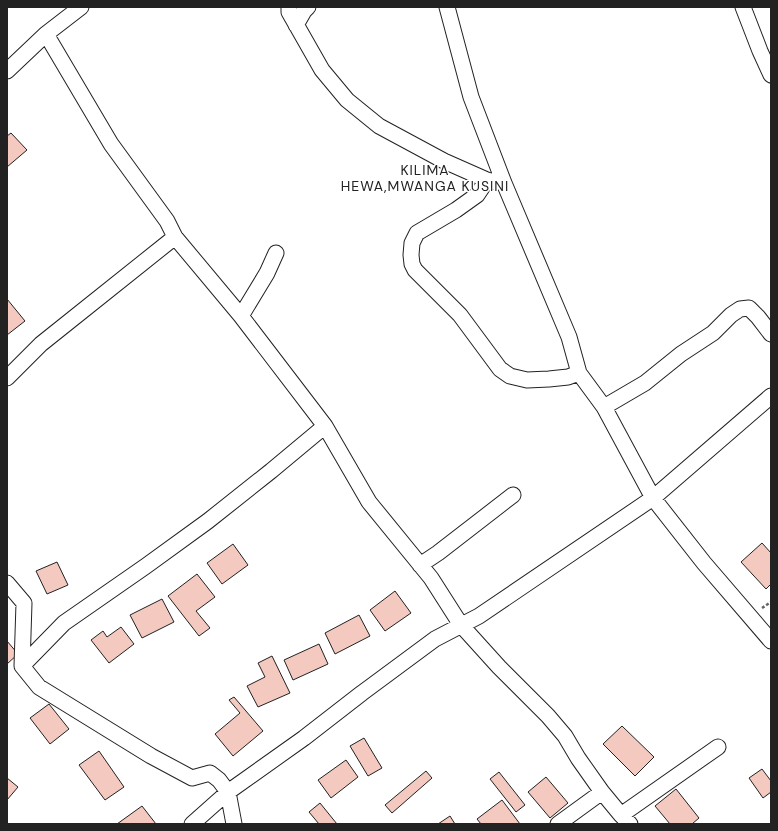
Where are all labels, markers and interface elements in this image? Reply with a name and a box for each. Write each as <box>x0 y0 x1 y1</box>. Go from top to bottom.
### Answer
district label: KILIMA HEWA,MWANGA KUSINI <box>341 161 509 195</box>

